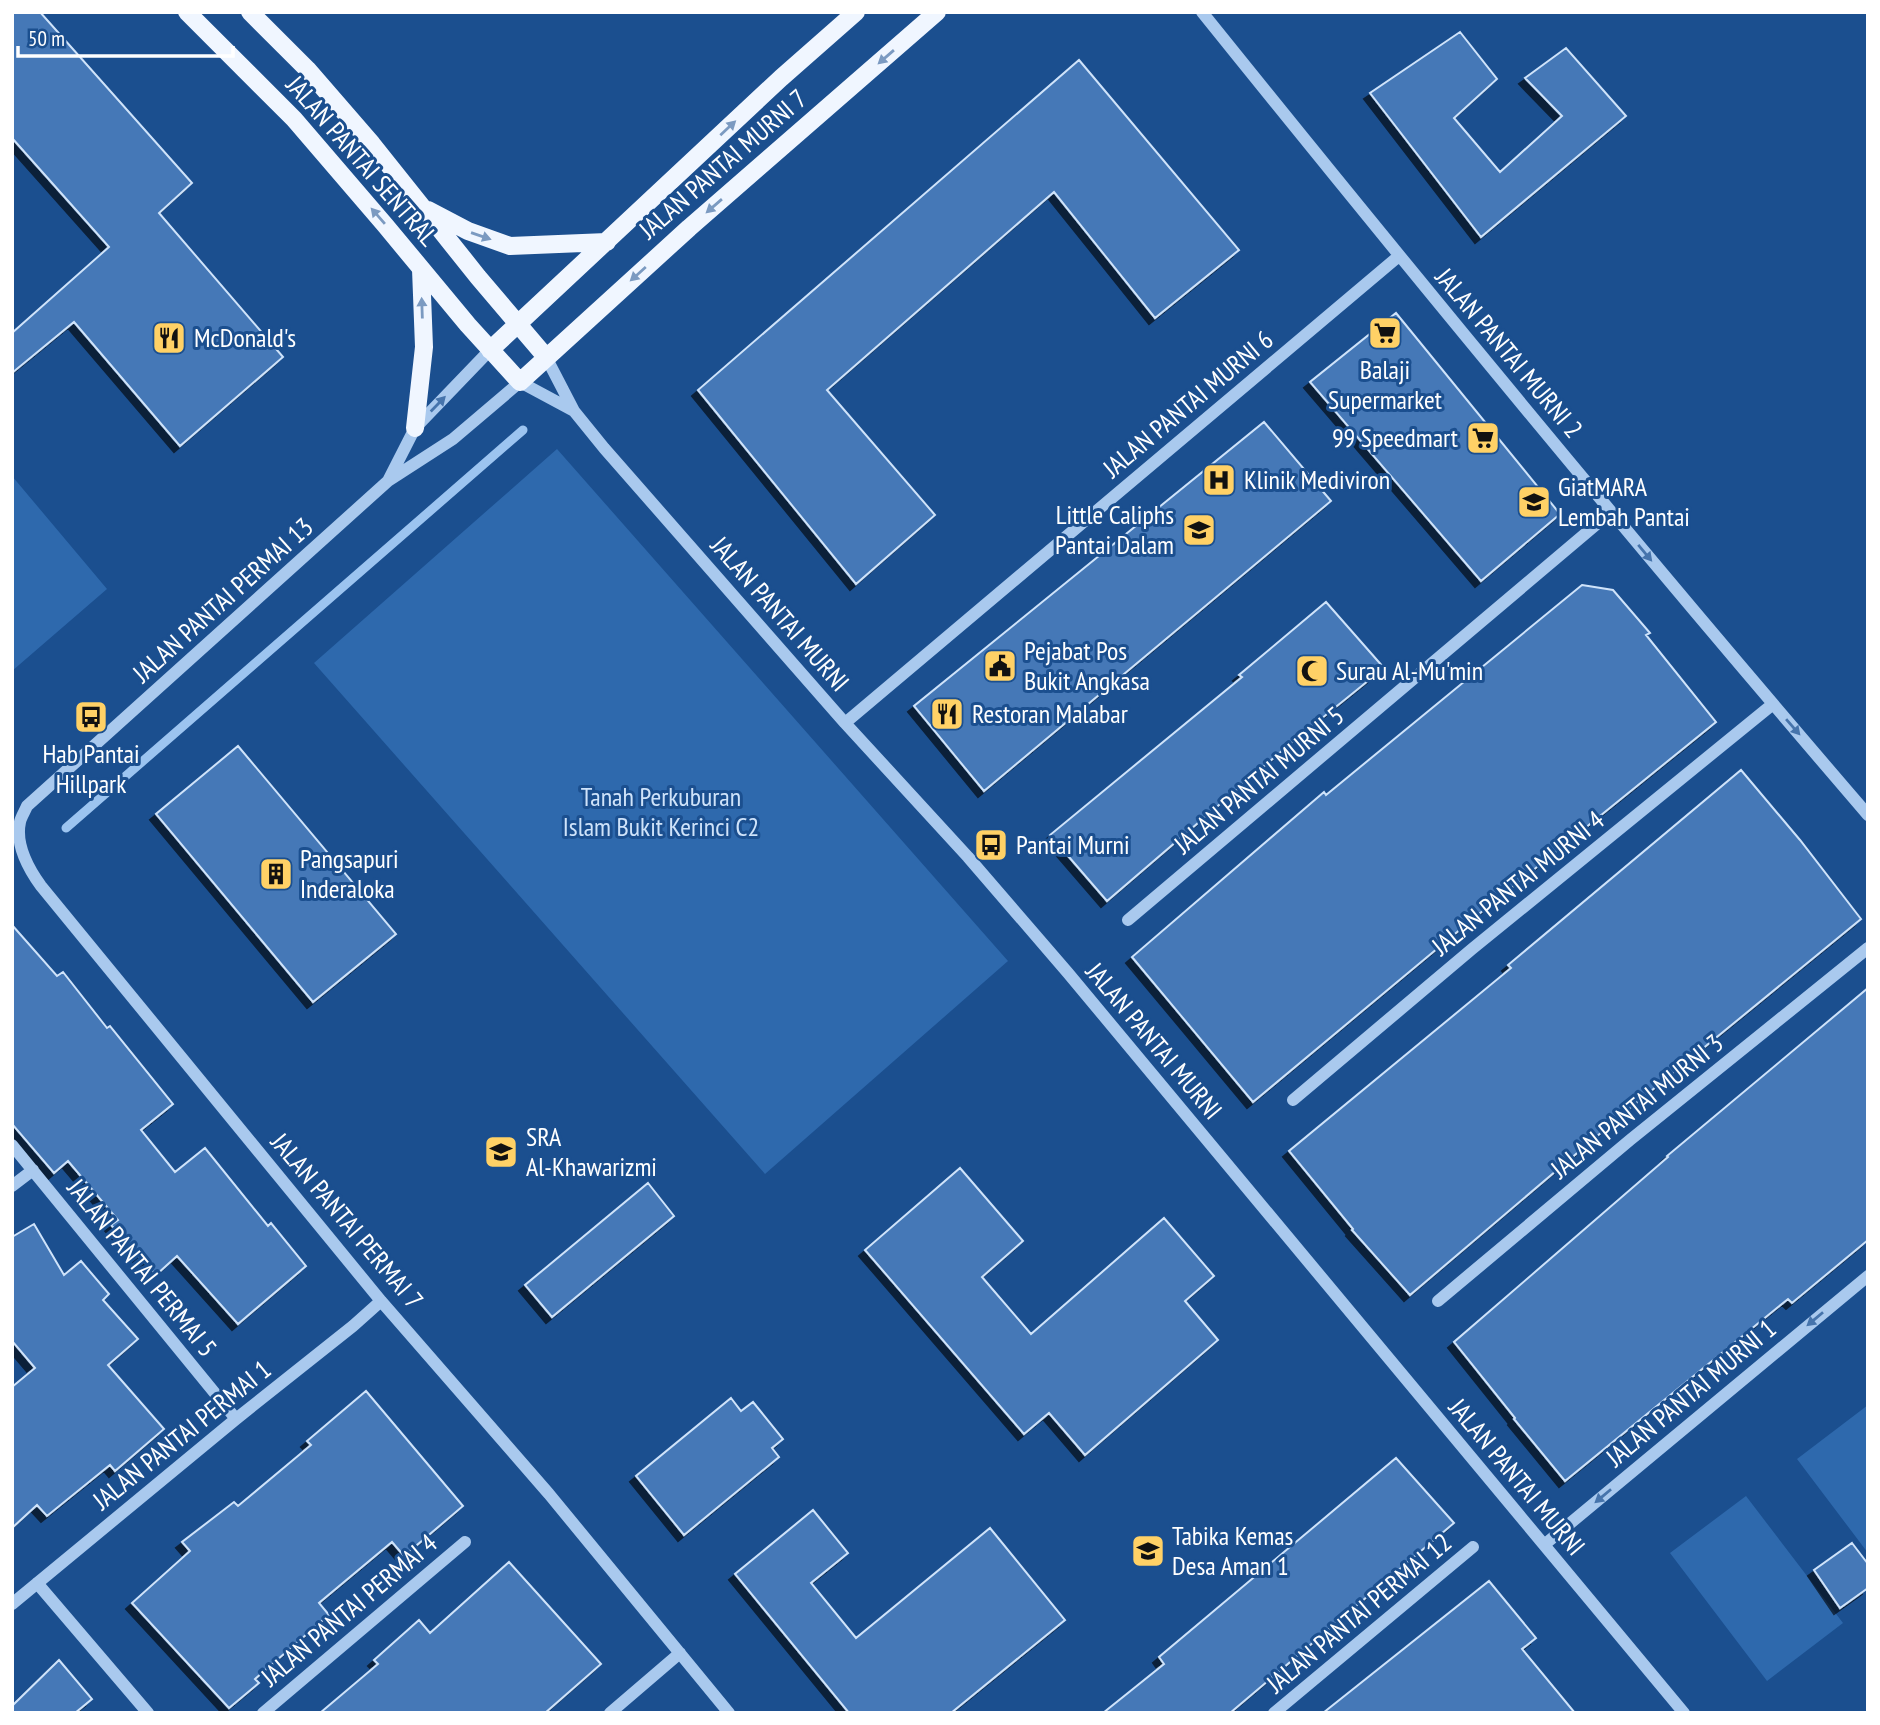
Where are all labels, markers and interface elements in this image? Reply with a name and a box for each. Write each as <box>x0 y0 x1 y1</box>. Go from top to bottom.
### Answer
scale bar <box>18 14 233 58</box>
text: 50 m <box>28 25 65 52</box>
one-way arrow <box>877 49 894 64</box>
street label: JALAN PANTAI SENTRAL <box>279 68 445 253</box>
street label: JALAN PANTAI MURNI 7 <box>631 82 813 246</box>
one-way arrow <box>719 120 737 136</box>
one-way arrow <box>705 198 723 214</box>
one-way arrow <box>370 207 386 225</box>
one-way arrow <box>470 230 491 241</box>
street label: JALAN PANTAI MURNI 2 <box>1428 260 1590 444</box>
one-way arrow <box>630 265 647 281</box>
one-way arrow <box>416 297 427 319</box>
supermarket icon: Balaji Supermarket <box>1366 314 1404 352</box>
restaurant icon: McDonald's <box>150 319 188 357</box>
place label: McDonald's <box>194 321 296 354</box>
street label: JALAN PANTAI MURNI 6 <box>1095 323 1279 485</box>
place label: Balaji Supermarket <box>1328 353 1442 416</box>
one-way arrow <box>430 395 446 413</box>
supermarket icon: 99 Speedmart <box>1464 419 1502 457</box>
place label: 99 Speedmart <box>1332 421 1458 454</box>
hospital icon: Klinik Mediviron <box>1200 461 1238 499</box>
place label: Klinik Mediviron <box>1244 463 1390 496</box>
place label: GiatMARA Lembah Pantai <box>1558 470 1690 533</box>
school or university icon: GiatMARA Lembah Pantai <box>1515 483 1553 521</box>
place label: Little Caliphs Pantai Dalam <box>1055 498 1174 561</box>
street label: JALAN PANTAI PERMAI 13 <box>125 510 320 690</box>
school or university icon: Little Caliphs Pantai Dalam <box>1180 511 1218 549</box>
street label: JALAN PANTAI MURNI <box>703 529 857 698</box>
one-way arrow <box>1638 544 1653 562</box>
place label: Pejabat Pos Bukit Angkasa <box>1024 634 1150 697</box>
public building icon: Pejabat Pos Bukit Angkasa <box>981 647 1019 685</box>
mosque icon: Surau Al-Mu'min <box>1293 652 1331 690</box>
place label: Surau Al-Mu'min <box>1336 654 1483 687</box>
restaurant icon: Restoran Malabar <box>928 695 966 733</box>
place label: Restoran Malabar <box>972 697 1128 730</box>
bus stop icon: Hab Pantai Hillpark <box>72 698 110 736</box>
street label: JALAN PANTAI MURNI 5 <box>1166 699 1350 861</box>
one-way arrow <box>1785 718 1801 736</box>
place label: Hab Pantai Hillpark <box>42 737 140 800</box>
park label: Tanah Perkuburan Islam Bukit Kerinci C2 <box>563 780 759 843</box>
street label: JALAN PANTAI MURNI 4 <box>1424 803 1611 963</box>
bus stop icon: Pantai Murni <box>972 826 1010 864</box>
place label: Pantai Murni <box>1016 828 1130 861</box>
place label: Pangsapuri Inderaloka <box>300 842 399 905</box>
building icon: Pangsapuri Inderaloka <box>257 855 295 893</box>
street label: JALAN PANTAI MURNI <box>1079 955 1230 1126</box>
street label: JALAN PANTAI MURNI 3 <box>1543 1026 1729 1186</box>
place label: SRA Al-Khawarizmi <box>526 1120 657 1183</box>
street label: JALAN PANTAI PERMAI 7 <box>264 1125 431 1315</box>
school or university icon: SRA Al-Khawarizmi <box>482 1133 520 1171</box>
street label: JALAN PANTAI PERMAI 5 <box>60 1171 224 1363</box>
street label: JALAN PANTAI MURNI 1 <box>1598 1312 1782 1474</box>
one-way arrow <box>1807 1312 1825 1327</box>
street label: JALAN PANTAI PERMAI 1 <box>85 1353 277 1517</box>
street label: JALAN PANTAI MURNI <box>1442 1391 1593 1562</box>
one-way arrow <box>1594 1488 1611 1503</box>
place label: Tabika Kemas Desa Aman 1 <box>1172 1519 1293 1582</box>
street label: JALAN PANTAI PERMAI 4 <box>253 1526 444 1693</box>
street label: JALAN PANTAI PERMAI 12 <box>1259 1526 1458 1700</box>
school or university icon: Tabika Kemas Desa Aman 1 <box>1129 1532 1167 1570</box>

